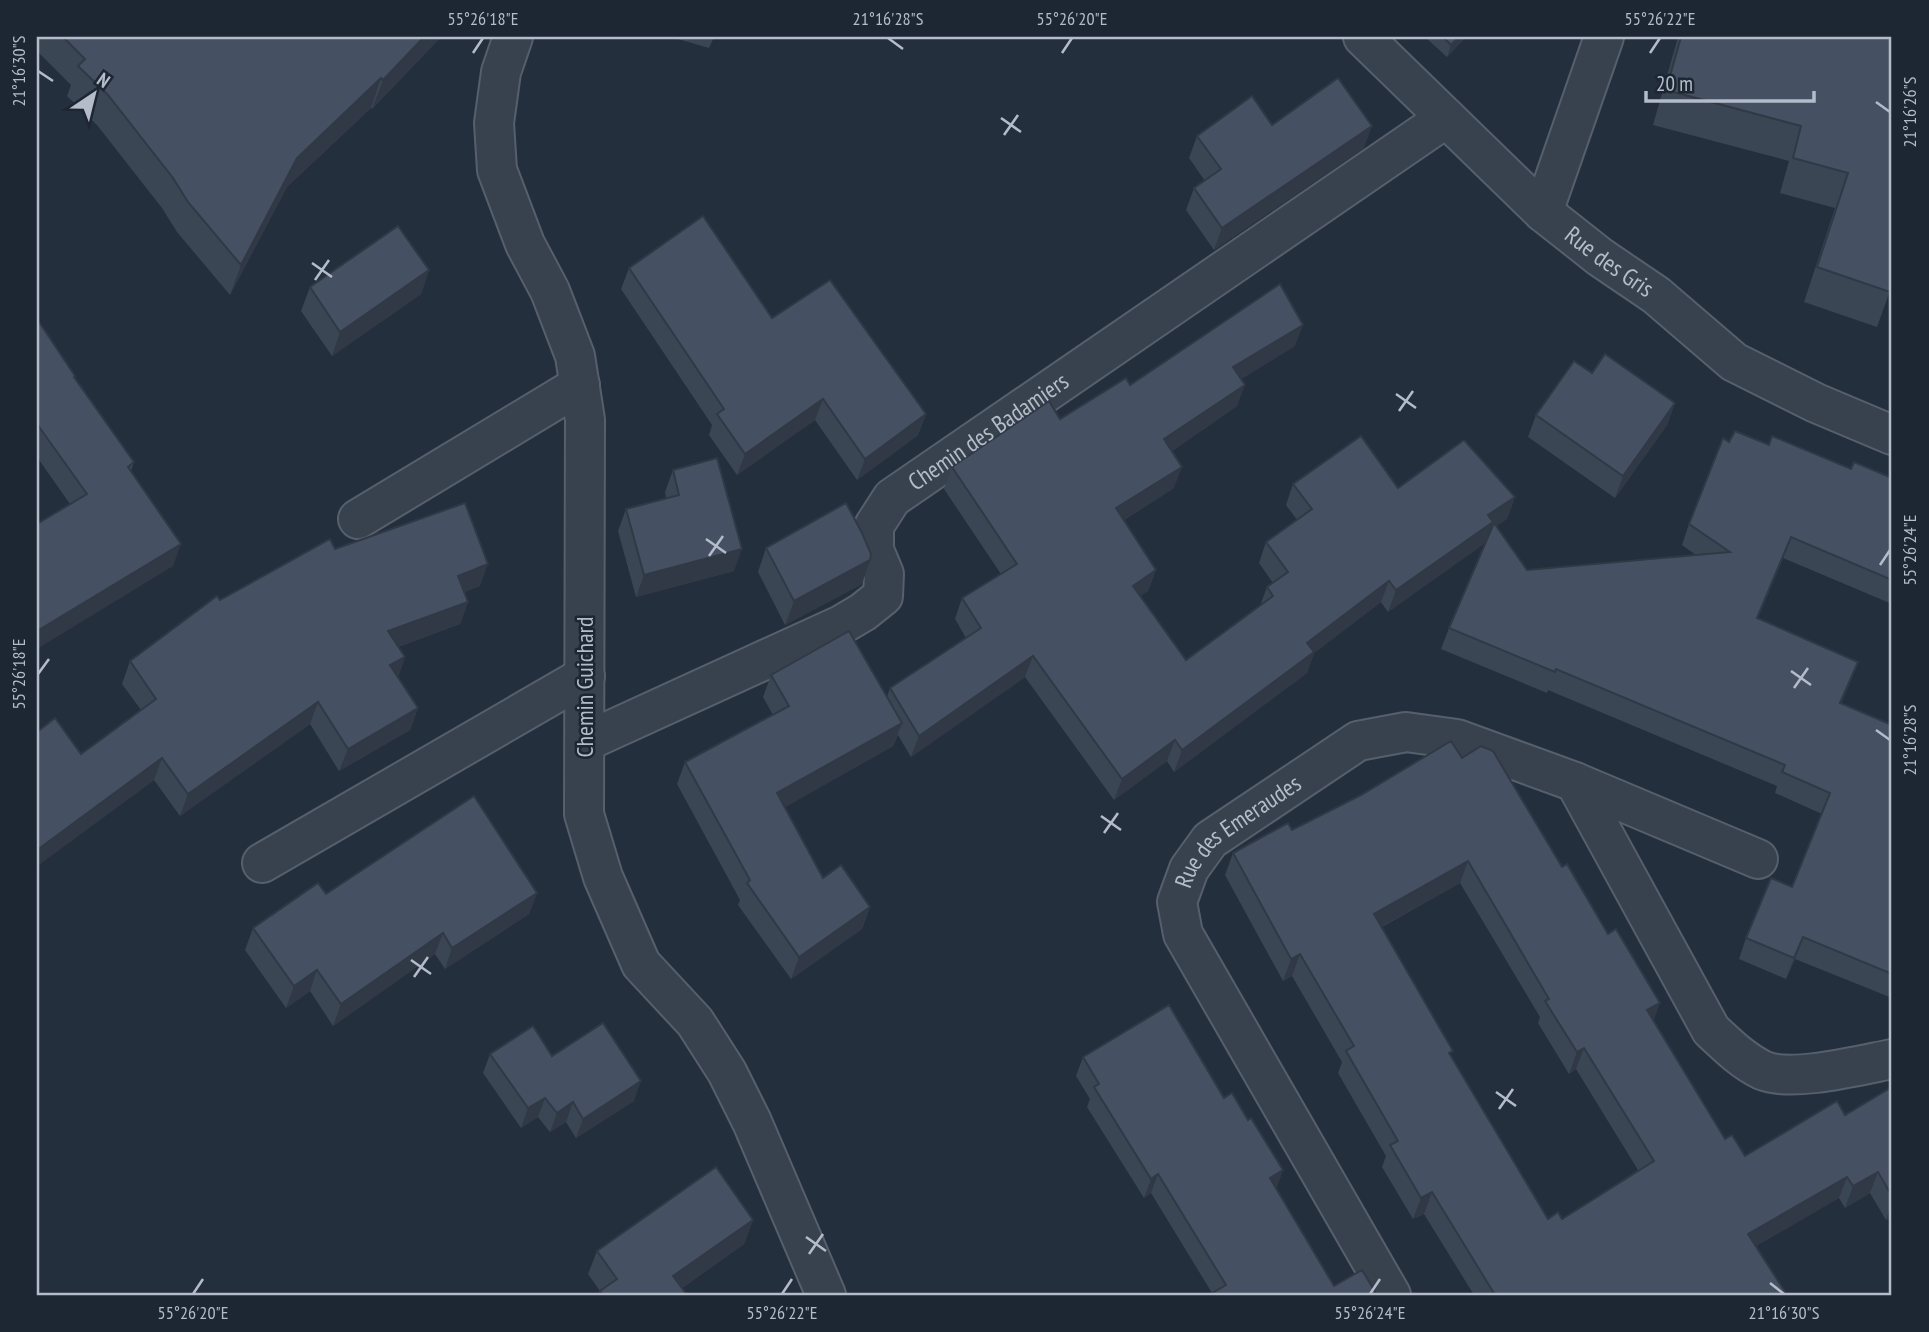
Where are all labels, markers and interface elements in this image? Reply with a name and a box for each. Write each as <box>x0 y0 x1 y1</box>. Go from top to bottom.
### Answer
text: 55°26'18"E <box>448 7 518 30</box>
text: 21°16'28"S <box>853 7 924 30</box>
text: 55°26'20"E <box>1037 7 1107 30</box>
text: 55°26'22"E <box>1625 7 1695 30</box>
text: 21°16'30"S <box>7 35 30 106</box>
north arrow <box>60 60 130 130</box>
scale bar <box>1646 60 1814 104</box>
text: N <box>93 67 115 93</box>
text: 20 m <box>1656 70 1693 97</box>
text: 21°16'26"S <box>1898 76 1921 147</box>
street label: Rue des Gris <box>1559 219 1660 304</box>
street label: Chemin des Badamiers <box>902 365 1074 497</box>
text: 55°26'24"E <box>1898 515 1921 585</box>
street label: Chemin Guichard <box>569 616 600 758</box>
text: 55°26'18"E <box>7 639 30 709</box>
text: 21°16'28"S <box>1898 704 1921 775</box>
street label: Rue des Emeraudes <box>1167 767 1307 892</box>
text: 55°26'20"E <box>158 1301 228 1324</box>
text: 55°26'22"E <box>747 1301 817 1324</box>
text: 55°26'24"E <box>1335 1301 1405 1324</box>
text: 21°16'30"S <box>1749 1301 1820 1324</box>

